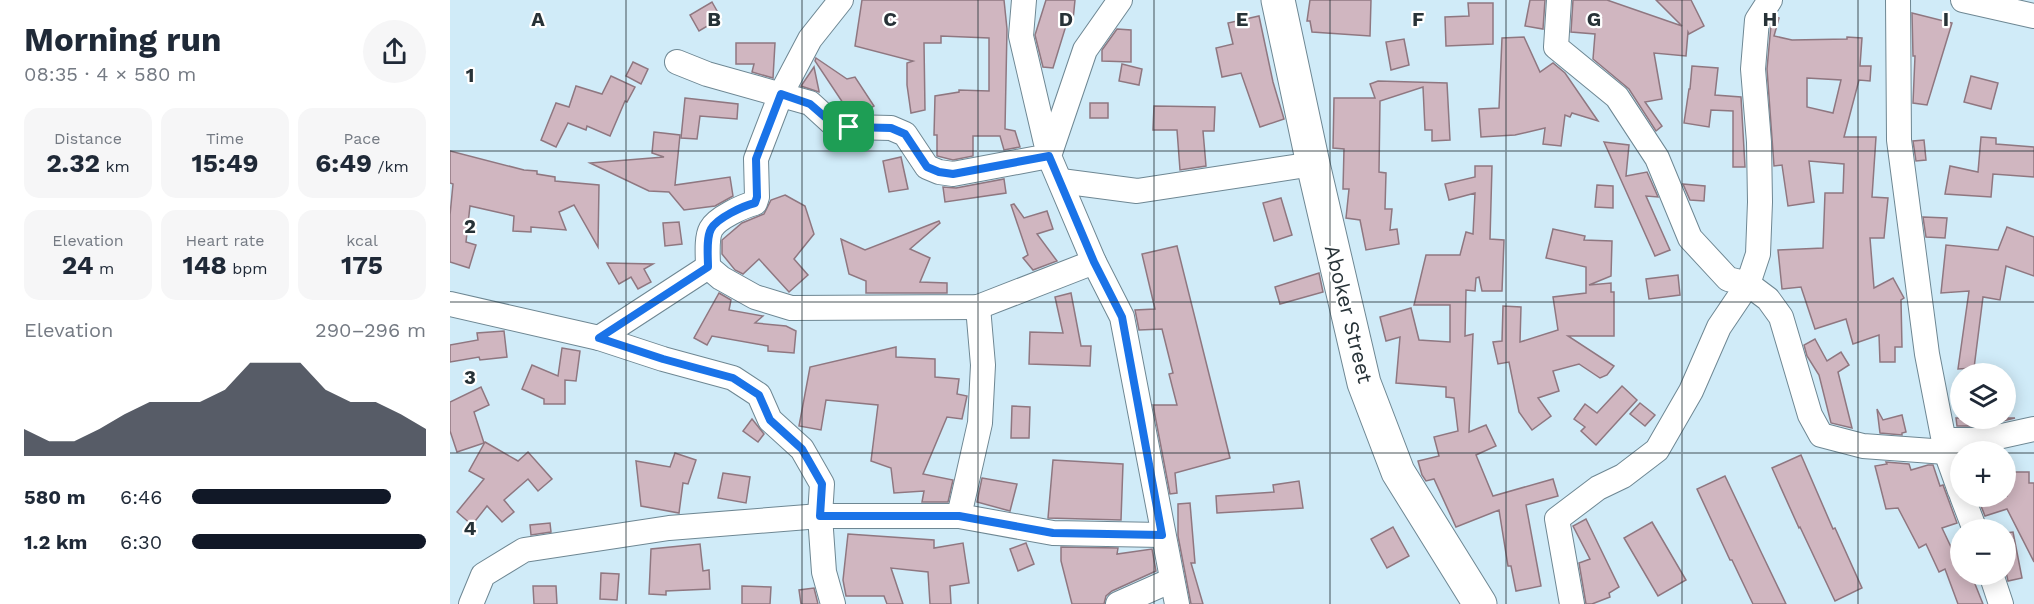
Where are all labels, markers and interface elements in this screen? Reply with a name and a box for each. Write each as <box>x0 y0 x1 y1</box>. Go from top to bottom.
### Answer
text: A <box>531 7 545 31</box>
text: B <box>707 7 721 31</box>
text: C <box>883 7 897 31</box>
text: D <box>1059 7 1073 31</box>
text: E <box>1236 7 1248 31</box>
text: F <box>1412 7 1424 31</box>
text: G <box>1587 7 1601 31</box>
text: H <box>1763 7 1777 31</box>
text: I <box>1943 7 1949 31</box>
text: Morning run <box>24 20 221 59</box>
button: share <box>363 20 426 83</box>
text: 08:35 · 4 × 580 m <box>24 62 196 86</box>
text: 1 <box>466 63 474 87</box>
pin <box>823 101 874 152</box>
icon: arrive <box>832 110 865 143</box>
text: Distance <box>54 129 122 148</box>
text: Time <box>206 129 244 148</box>
text: Pace <box>343 129 381 148</box>
text: 2.32 <box>46 148 100 178</box>
text: 15:49 <box>191 148 259 178</box>
text: 6:49 <box>315 148 372 178</box>
text: km <box>100 157 130 176</box>
text: /km <box>372 157 409 176</box>
text: 2 <box>464 214 476 238</box>
text: Elevation <box>52 231 124 250</box>
text: Heart rate <box>185 231 265 250</box>
text: kcal <box>346 231 378 250</box>
street label: Aboker Street <box>1320 242 1378 386</box>
text: 24 <box>62 250 94 280</box>
text: 148 <box>182 250 227 280</box>
text: 175 <box>341 250 383 280</box>
text: m <box>94 259 114 278</box>
text: bpm <box>227 259 268 278</box>
text: Elevation <box>24 318 113 342</box>
text: 290–296 m <box>315 318 426 342</box>
map controls <box>1950 363 2016 585</box>
button: layers <box>1950 363 2016 429</box>
text: 3 <box>464 365 476 389</box>
button: + <box>1950 441 2016 507</box>
text: 580 m <box>24 485 86 509</box>
text: 6:46 <box>120 485 162 509</box>
text: 4 <box>464 516 477 540</box>
button: − <box>1950 519 2016 585</box>
text: 1.2 km <box>24 530 87 554</box>
text: 6:30 <box>120 530 162 554</box>

